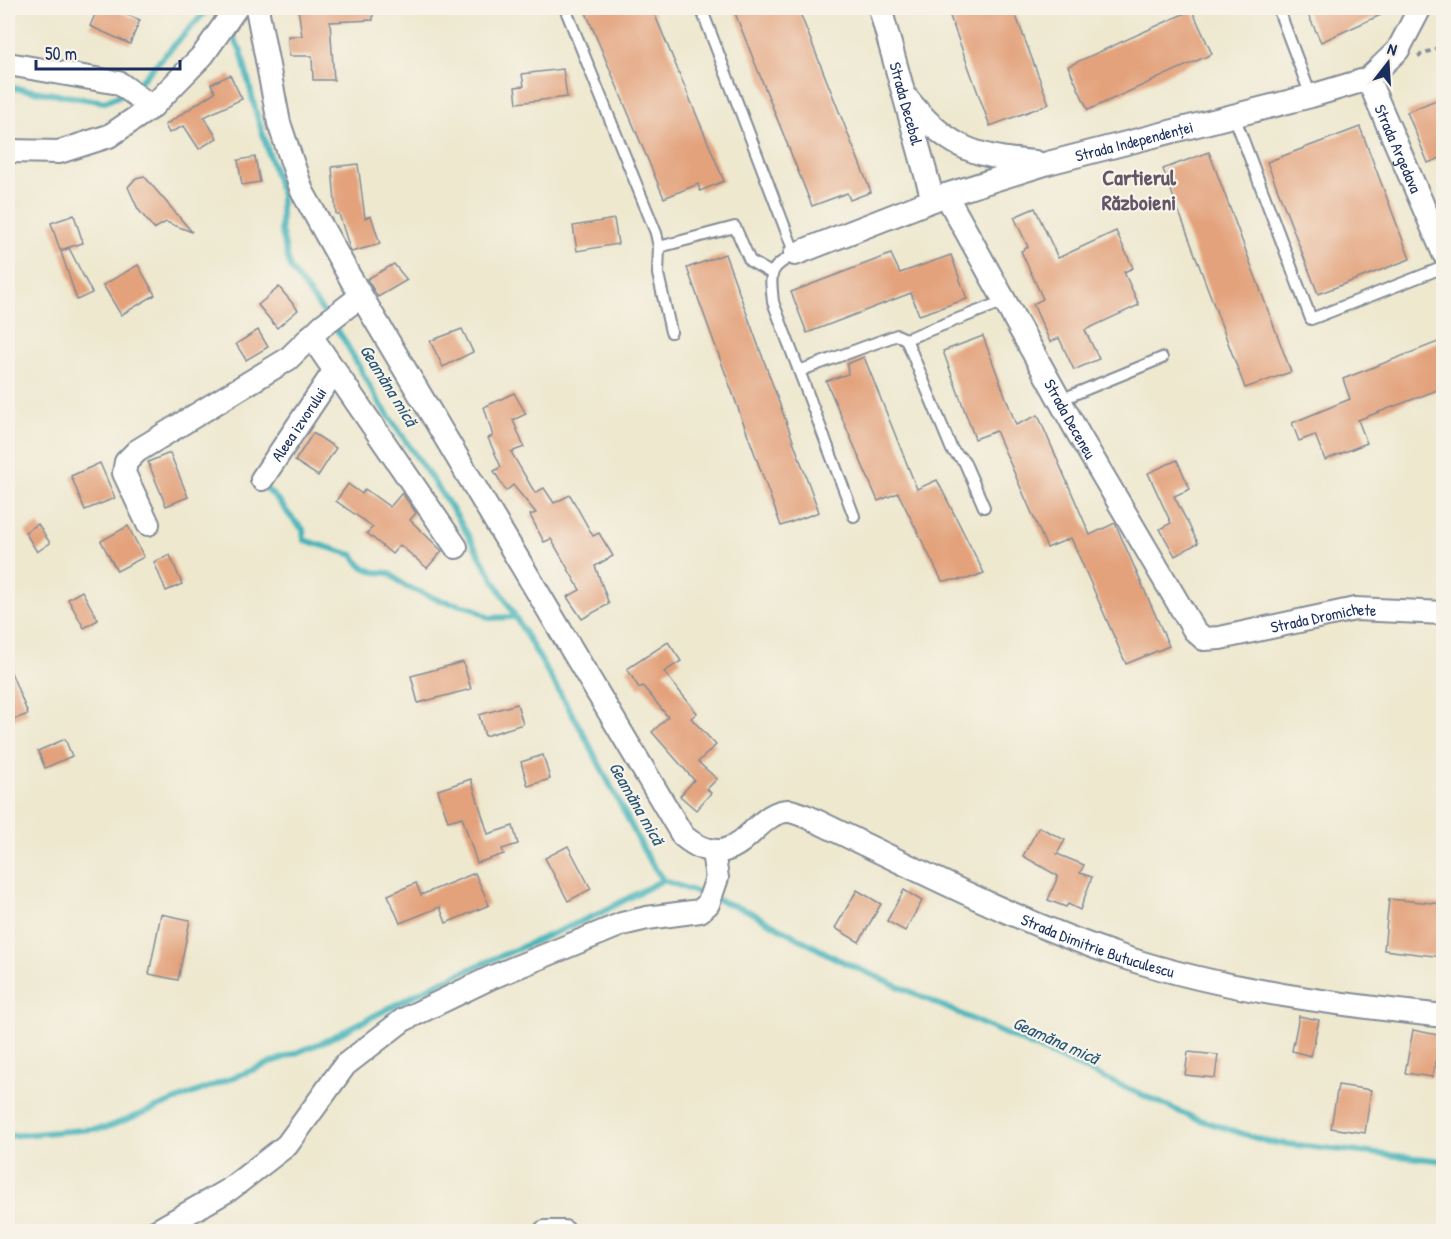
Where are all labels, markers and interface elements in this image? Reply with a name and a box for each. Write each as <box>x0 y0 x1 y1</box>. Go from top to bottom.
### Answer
scale bar <box>36 33 180 71</box>
north arrow <box>1358 33 1418 93</box>
text: N <box>1385 37 1400 61</box>
text: 50 m <box>45 41 77 66</box>
street label: Strada Decebal <box>884 59 928 148</box>
street label: Strada Argedava <box>1369 101 1427 196</box>
street label: Strada Independenței <box>1073 115 1196 167</box>
district label: Cartierul Războieni <box>1102 162 1177 217</box>
water label: Geamăna mică <box>354 339 425 432</box>
street label: Strada Deceneu <box>1039 375 1102 463</box>
street label: Aleea izvorului <box>266 383 332 466</box>
street label: Strada Dromichete <box>1269 598 1378 638</box>
water label: Geamăna mică <box>603 757 672 851</box>
street label: Strada Dimitrie Butuculescu <box>1018 908 1177 983</box>
water label: Geamăna mică <box>1009 1010 1105 1071</box>

